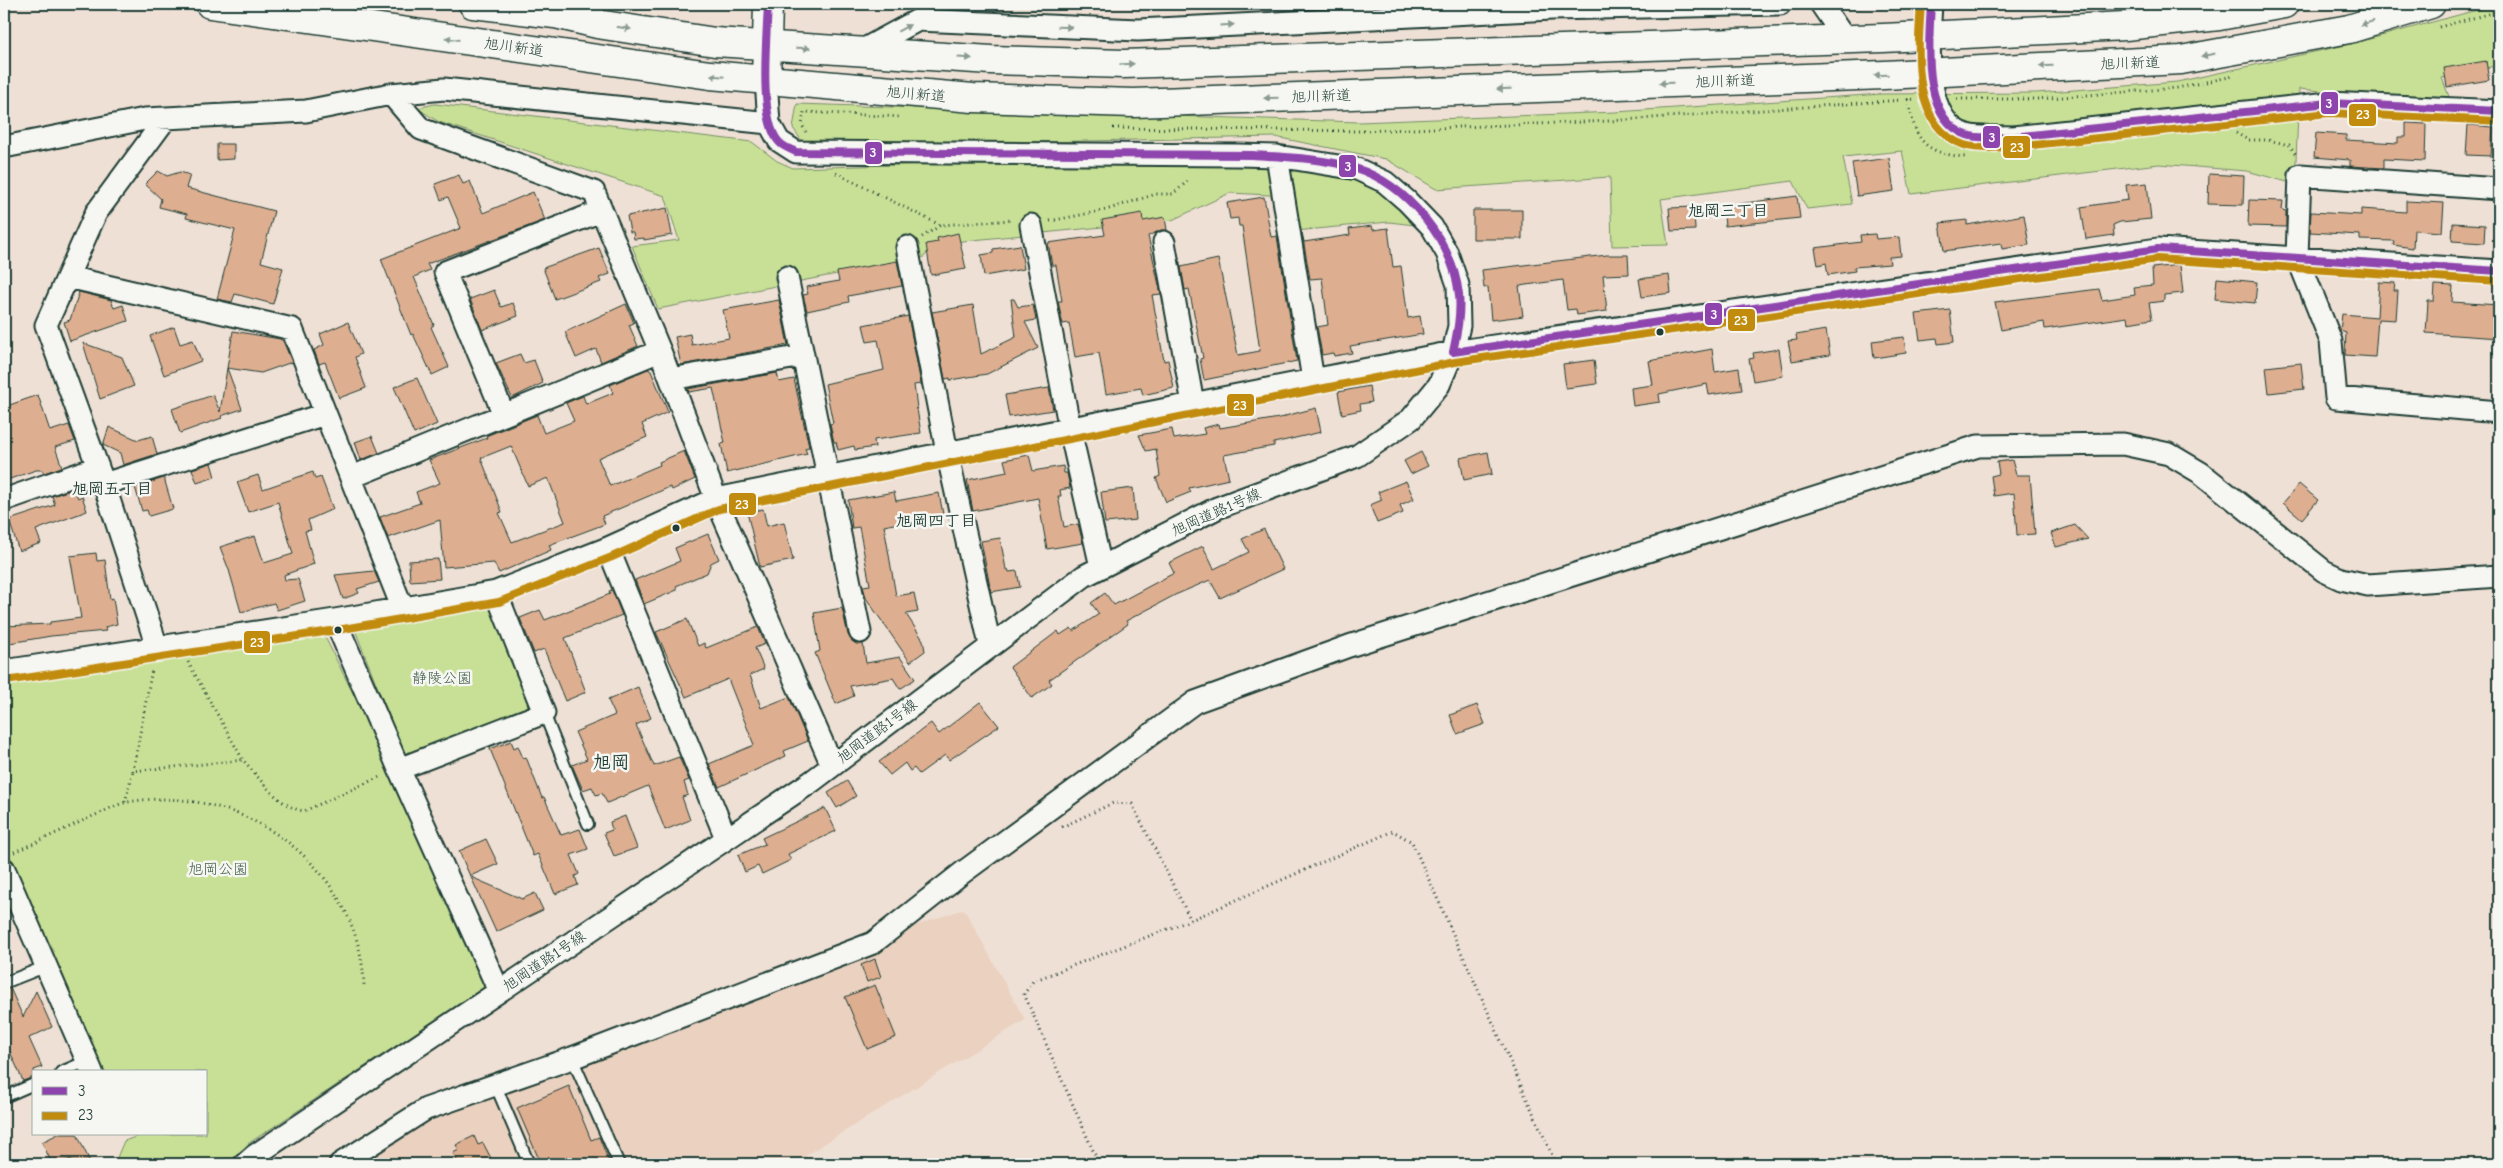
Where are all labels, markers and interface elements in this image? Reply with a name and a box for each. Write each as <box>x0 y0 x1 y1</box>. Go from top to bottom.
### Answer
one-way arrow <box>2360 20 2375 27</box>
one-way arrow <box>1219 21 1235 29</box>
one-way arrow <box>1057 23 1073 31</box>
one-way arrow <box>617 24 633 32</box>
one-way arrow <box>897 24 911 32</box>
one-way arrow <box>444 34 460 42</box>
street label: 旭川新道 <box>483 34 545 60</box>
one-way arrow <box>795 44 811 52</box>
one-way arrow <box>2200 52 2216 60</box>
street label: 旭川新道 <box>2100 53 2160 73</box>
one-way arrow <box>957 55 973 63</box>
one-way arrow <box>1120 60 1136 68</box>
one-way arrow <box>2038 63 2054 71</box>
one-way arrow <box>709 71 725 79</box>
street label: 旭川新道 <box>1695 71 1755 91</box>
one-way arrow <box>1873 72 1889 80</box>
one-way arrow <box>1658 80 1674 88</box>
street label: 旭川新道 <box>885 82 947 106</box>
one-way arrow <box>1495 85 1511 93</box>
street label: 旭川新道 <box>1291 86 1351 106</box>
line badge: 3 <box>2320 91 2339 115</box>
one-way arrow <box>1263 94 1279 102</box>
text: 3 <box>2326 95 2333 112</box>
line badge: 23 <box>2348 103 2377 127</box>
text: 23 <box>2356 106 2370 123</box>
line badge: 3 <box>1982 125 2001 149</box>
text: 3 <box>1989 129 1996 146</box>
line badge: 23 <box>2002 135 2031 159</box>
text: 23 <box>2010 139 2024 156</box>
line badge: 3 <box>864 141 883 165</box>
text: 3 <box>870 144 877 161</box>
line badge: 3 <box>1338 154 1357 178</box>
text: 3 <box>1345 158 1352 175</box>
district label: 旭岡三丁目 <box>1688 202 1768 220</box>
line badge: 3 <box>1704 302 1723 326</box>
text: 3 <box>1711 306 1718 323</box>
line badge: 23 <box>1727 308 1756 332</box>
text: 23 <box>1734 312 1748 329</box>
unlabelled marker <box>1655 327 1665 337</box>
line badge: 23 <box>1226 393 1255 417</box>
text: 23 <box>1233 397 1247 414</box>
district label: 旭岡五丁目 <box>72 480 152 498</box>
street label: 旭岡道路1号線 <box>1169 484 1263 540</box>
line badge: 23 <box>728 492 757 516</box>
text: 23 <box>735 496 749 513</box>
district label: 旭岡四丁目 <box>896 512 976 530</box>
unlabelled marker <box>671 523 681 533</box>
unlabelled marker <box>333 625 343 635</box>
line badge: 23 <box>243 630 271 654</box>
text: 23 <box>250 634 264 651</box>
park label: 静陵公園 <box>412 669 472 687</box>
street label: 旭岡道路1号線 <box>833 695 921 767</box>
district label: 旭岡 <box>593 752 629 773</box>
park label: 旭岡公園 <box>188 860 248 878</box>
street label: 旭岡道路1号線 <box>499 927 589 995</box>
legend <box>32 1070 208 1136</box>
text: 3 <box>78 1082 86 1100</box>
text: 23 <box>78 1106 93 1124</box>

